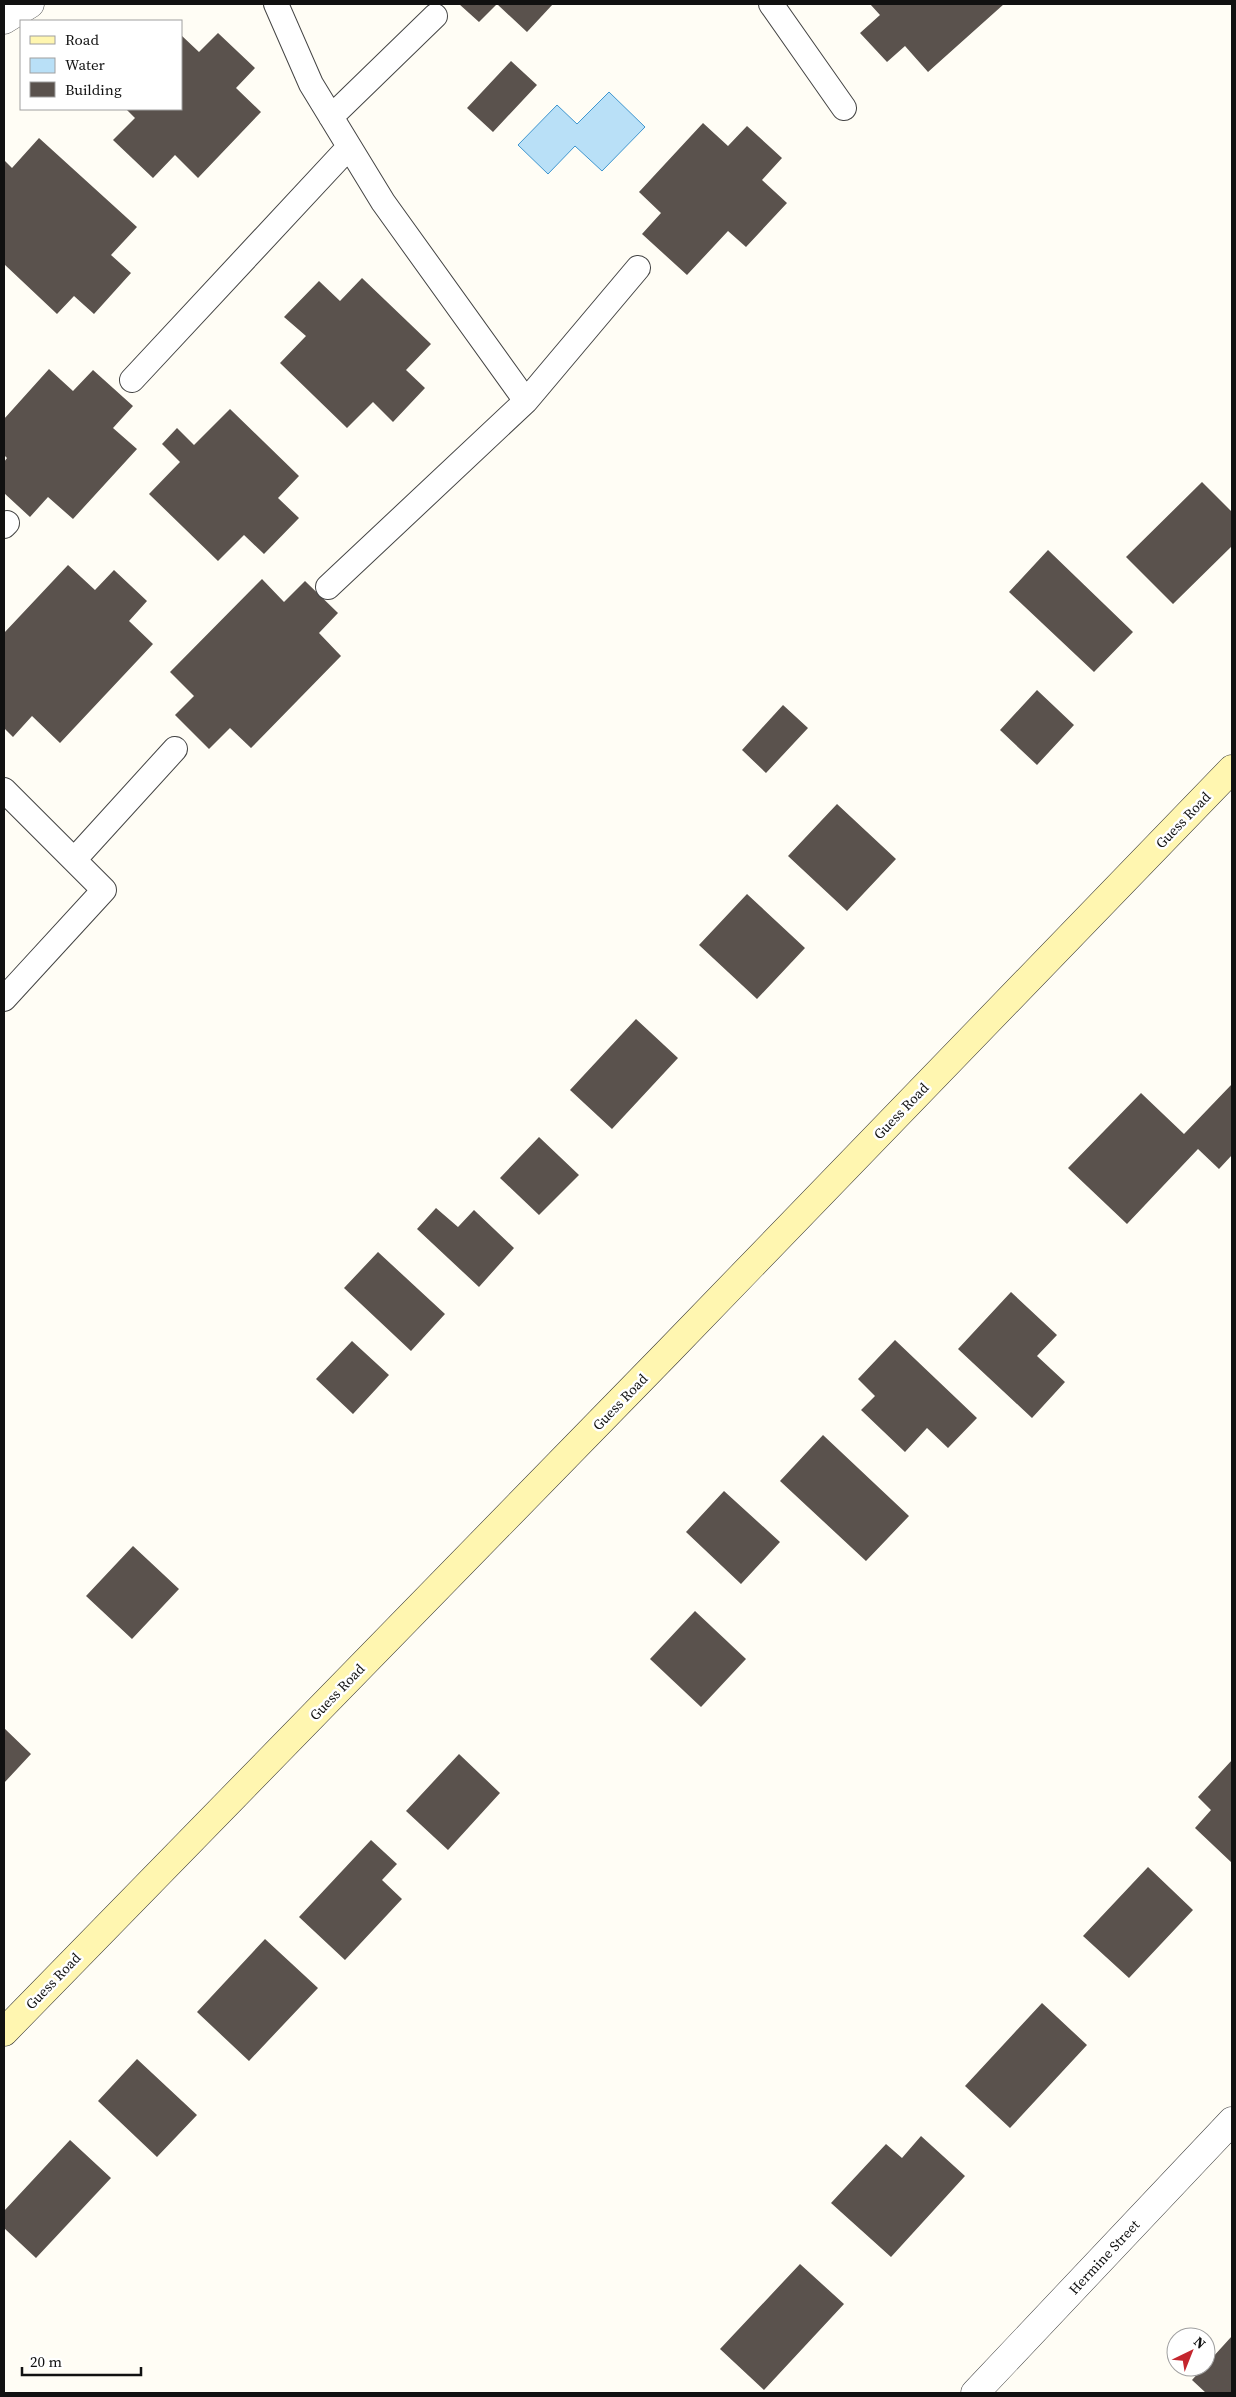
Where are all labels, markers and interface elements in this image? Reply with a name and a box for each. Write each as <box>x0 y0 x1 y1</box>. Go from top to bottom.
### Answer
legend <box>20 20 182 110</box>
text: Road <box>65 29 99 50</box>
text: Water <box>65 54 106 75</box>
text: Building <box>65 79 122 100</box>
street label: Guess Road <box>1151 787 1215 853</box>
street label: Guess Road <box>869 1078 933 1144</box>
street label: Guess Road <box>588 1369 652 1435</box>
street label: Guess Road <box>305 1659 369 1725</box>
street label: Guess Road <box>21 1948 85 2014</box>
street label: Hermine Street <box>1064 2215 1144 2299</box>
north arrow <box>1166 2327 1216 2377</box>
text: N <box>1189 2332 1210 2353</box>
scale bar <box>22 2344 141 2376</box>
text: 20 m <box>30 2351 62 2372</box>

